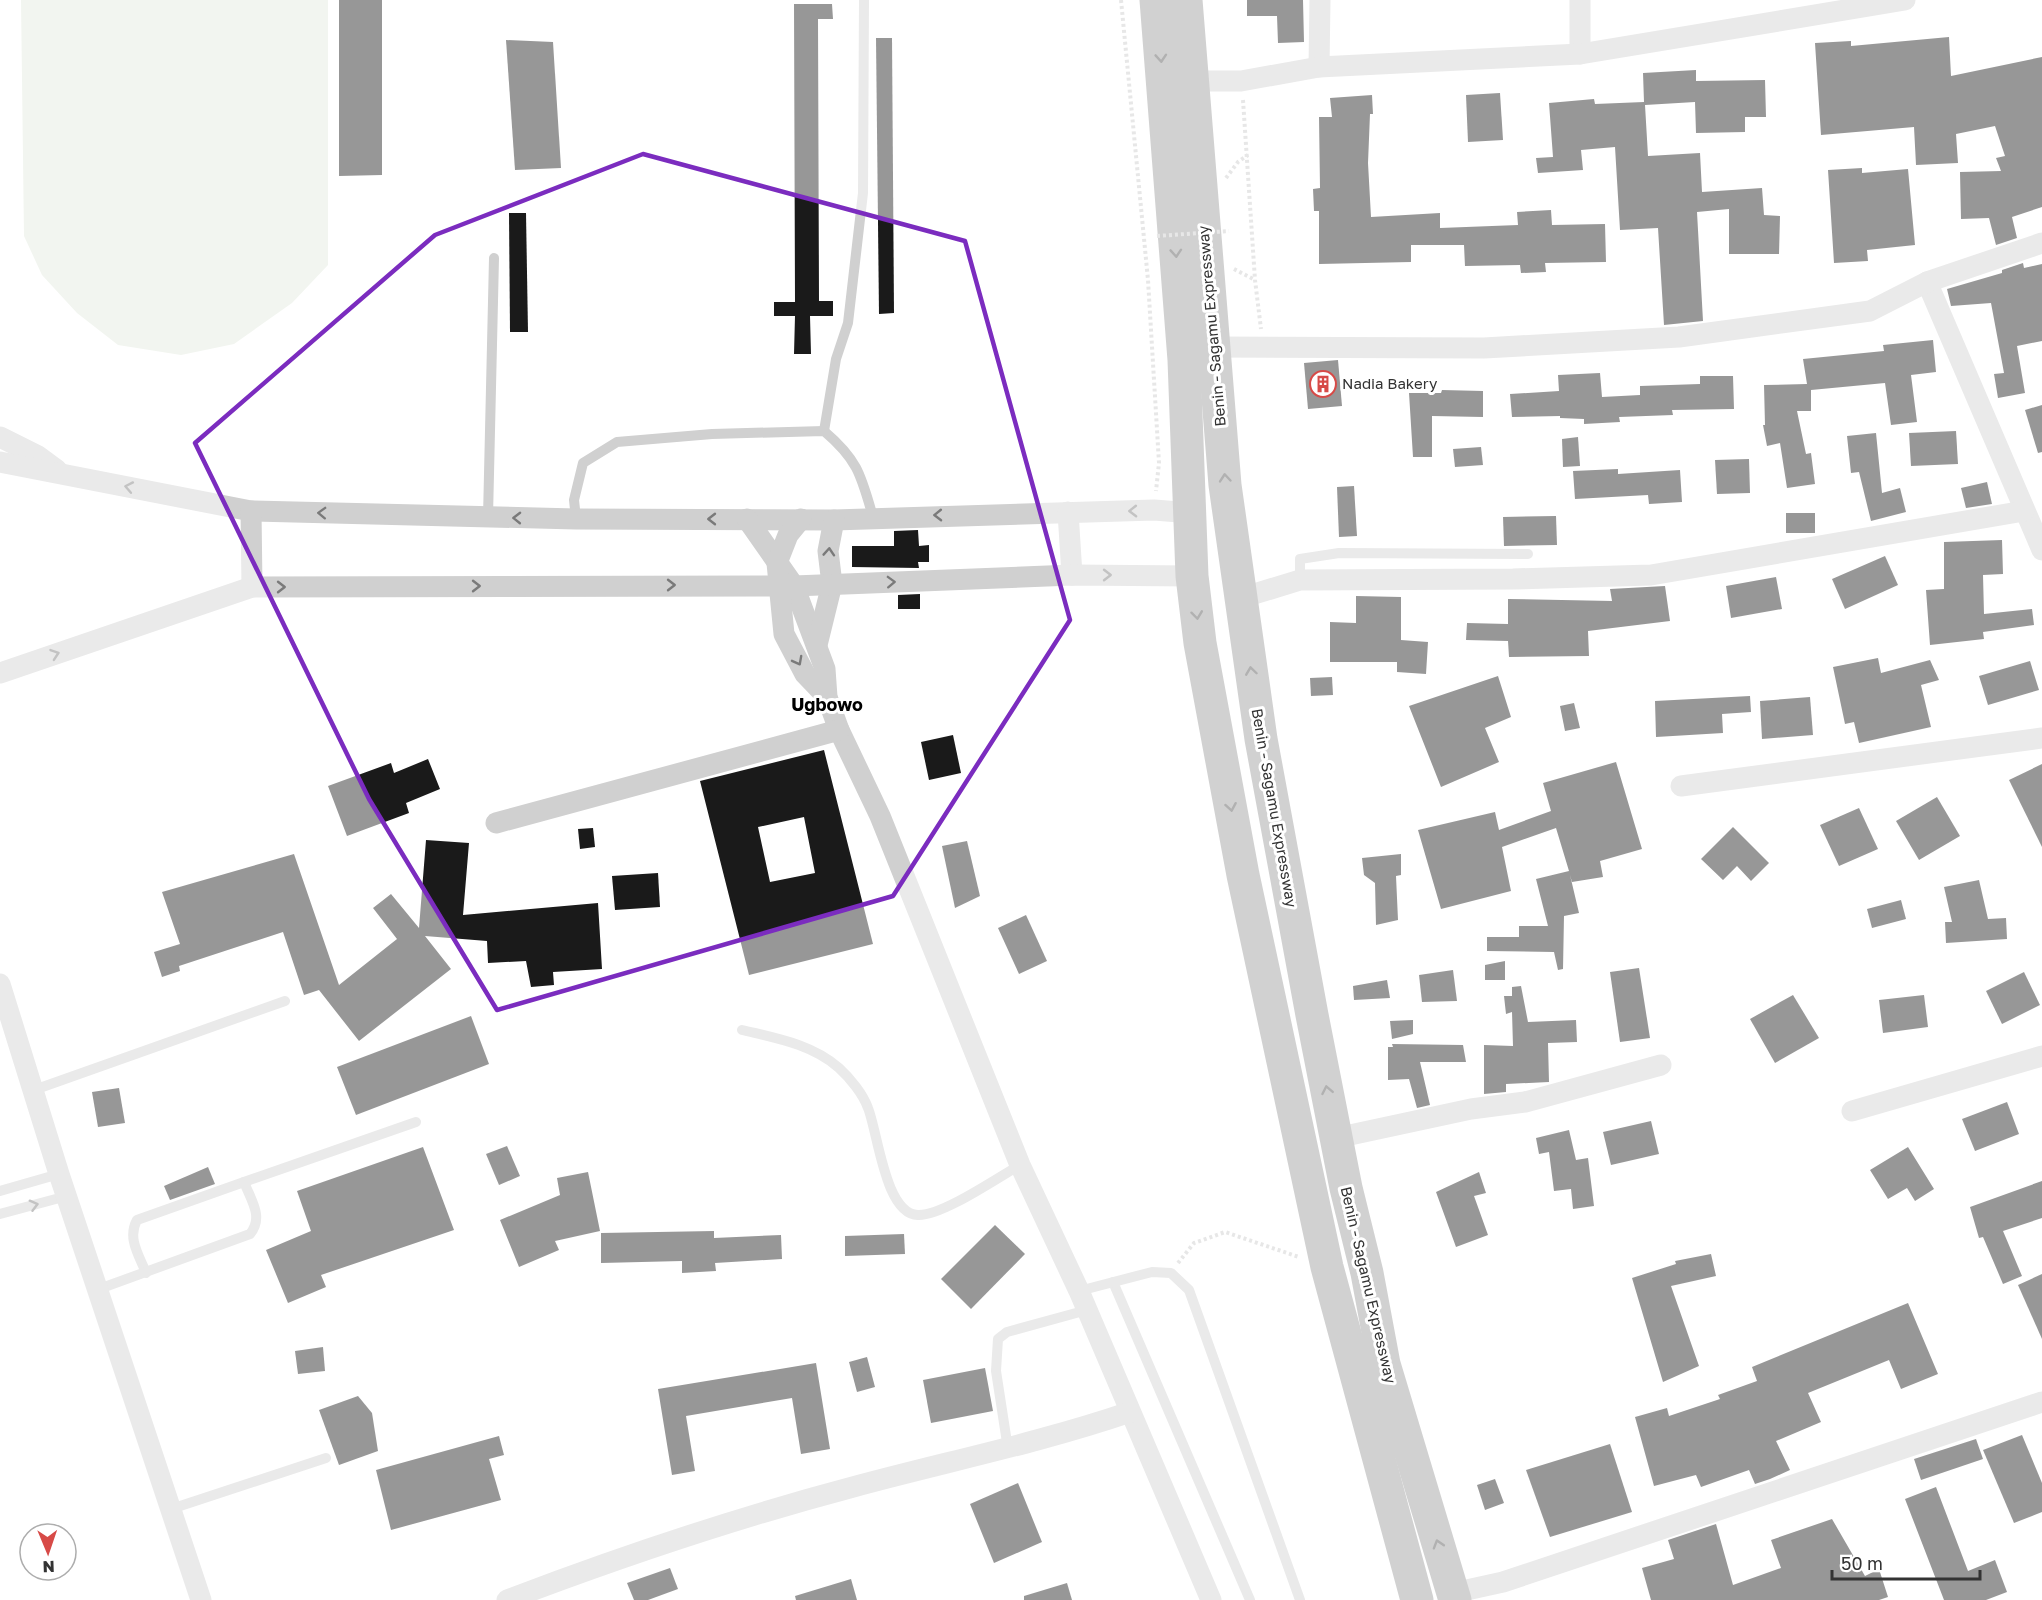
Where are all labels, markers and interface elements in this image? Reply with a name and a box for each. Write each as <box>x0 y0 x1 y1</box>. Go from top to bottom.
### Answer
one-way arrow <box>1154 54 1167 63</box>
street label: Benin - Sagamu Expressway <box>1193 224 1229 427</box>
one-way arrow <box>1169 248 1182 257</box>
building icon: Nadia Bakery <box>1308 369 1338 399</box>
place label: Nadia Bakery <box>1342 374 1438 392</box>
one-way arrow <box>1219 473 1232 482</box>
one-way arrow <box>125 481 135 494</box>
one-way arrow <box>1129 504 1138 517</box>
one-way arrow <box>318 506 327 519</box>
one-way arrow <box>934 509 943 521</box>
one-way arrow <box>513 512 522 524</box>
one-way arrow <box>708 513 717 525</box>
one-way arrow <box>823 547 836 556</box>
one-way arrow <box>1102 569 1111 581</box>
one-way arrow <box>886 575 895 588</box>
one-way arrow <box>667 579 676 591</box>
one-way arrow <box>472 580 481 592</box>
one-way arrow <box>277 581 286 593</box>
one-way arrow <box>1190 610 1202 619</box>
one-way arrow <box>49 649 60 662</box>
one-way arrow <box>791 655 803 666</box>
one-way arrow <box>1246 666 1258 675</box>
district label: Ugbowo <box>791 693 863 715</box>
street label: Benin - Sagamu Expressway <box>1249 707 1301 909</box>
one-way arrow <box>1224 802 1236 812</box>
one-way arrow <box>1321 1085 1334 1095</box>
street label: Benin - Sagamu Expressway <box>1338 1185 1401 1386</box>
one-way arrow <box>28 1200 38 1213</box>
north arrow <box>18 1522 78 1582</box>
one-way arrow <box>1433 1539 1445 1550</box>
scale bar <box>1832 1543 1980 1581</box>
text: 50 m <box>1841 1552 1883 1574</box>
text: N <box>42 1557 55 1577</box>

